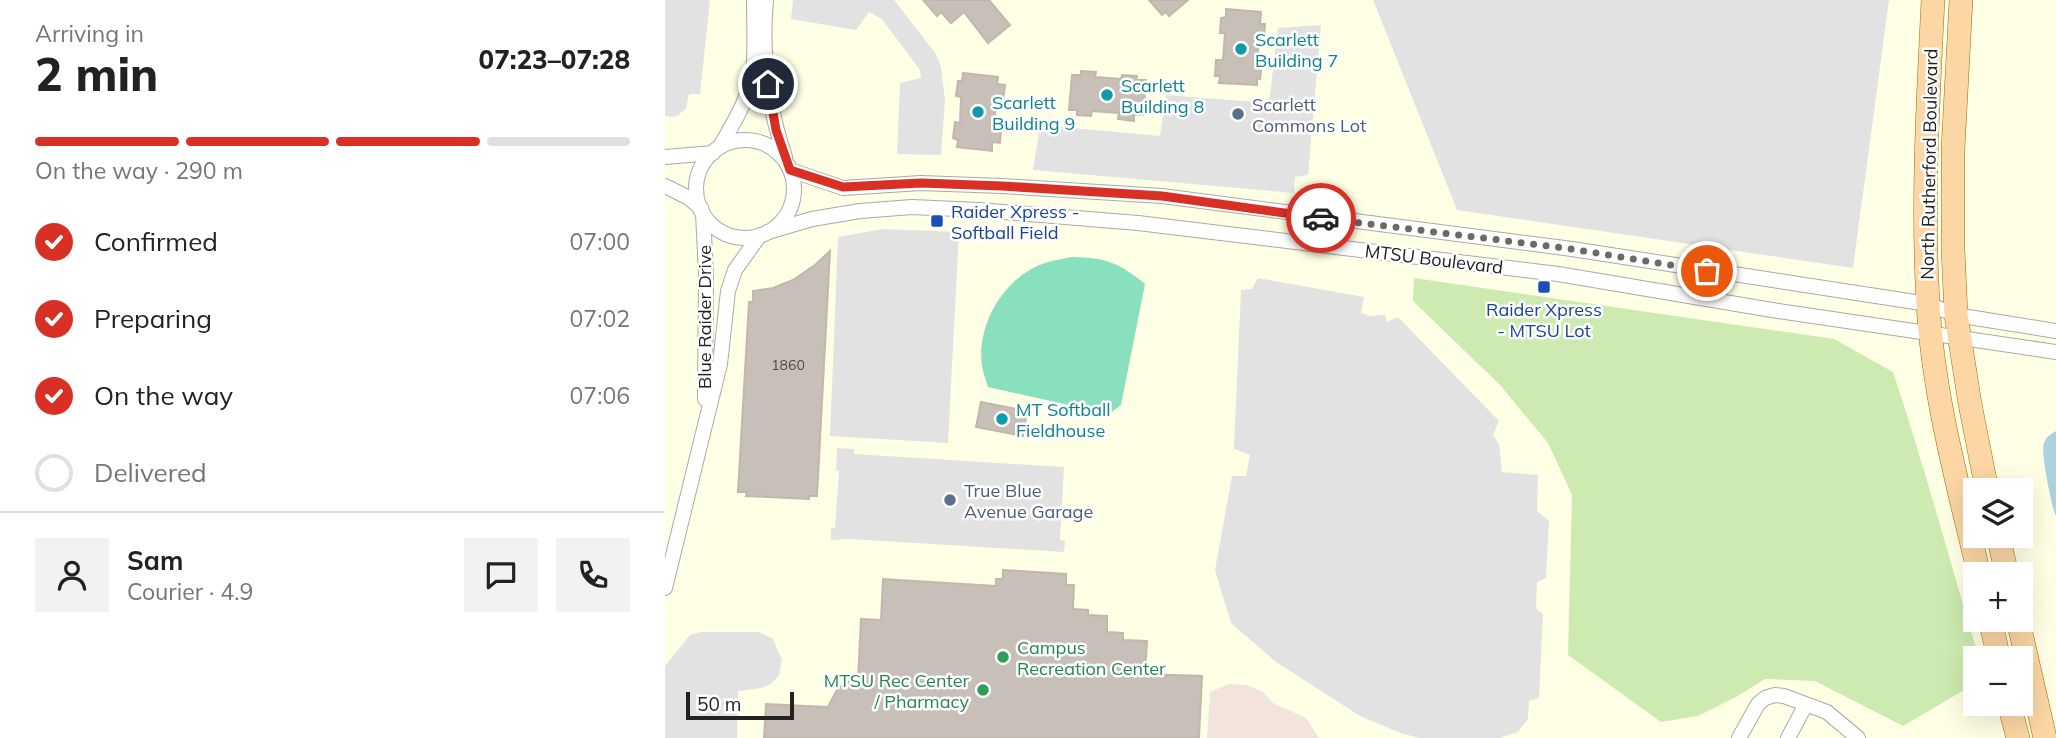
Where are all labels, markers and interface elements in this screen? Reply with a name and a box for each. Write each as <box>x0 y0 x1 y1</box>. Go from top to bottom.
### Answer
text: Arriving in <box>35 19 144 48</box>
place label: Scarlett Building 7 <box>1255 28 1338 72</box>
marker: Scarlett Building 7 <box>1233 41 1249 57</box>
text: 07:23–07:28 <box>479 43 630 76</box>
text: 2 min <box>35 45 158 103</box>
street label: North Rutherford Boulevard <box>1915 48 1943 280</box>
pin <box>738 54 798 114</box>
icon: home <box>749 65 787 103</box>
place label: Scarlett Building 8 <box>1121 74 1204 118</box>
marker: Scarlett Building 8 <box>1099 87 1115 103</box>
place label: Scarlett Building 9 <box>992 91 1075 135</box>
place label: Scarlett Commons Lot <box>1252 93 1366 137</box>
marker: Scarlett Building 9 <box>970 104 986 120</box>
marker: Scarlett Commons Lot <box>1230 106 1246 122</box>
text: On the way · 290 m <box>35 156 243 185</box>
courier <box>1286 183 1356 253</box>
icon: car <box>1302 199 1340 237</box>
place label: Raider Xpress - Softball Field <box>951 200 1079 244</box>
marker: Raider Xpress - Softball Field <box>929 213 945 229</box>
icon: check <box>35 223 73 261</box>
text: Confirmed <box>94 225 218 258</box>
text: 07:00 <box>570 227 630 256</box>
street label: MTSU Boulevard <box>1364 239 1504 279</box>
pin <box>1677 241 1737 301</box>
street label: Blue Raider Drive <box>693 245 716 389</box>
icon: bag <box>1688 252 1726 290</box>
marker: Raider Xpress - MTSU Lot <box>1536 279 1552 295</box>
place label: Raider Xpress - MTSU Lot <box>1486 298 1602 342</box>
icon: check <box>35 300 73 338</box>
text: Preparing <box>94 302 212 335</box>
text: 07:02 <box>570 304 630 333</box>
house number: 1860 <box>771 356 805 374</box>
icon: check <box>35 377 73 415</box>
text: On the way <box>94 379 233 412</box>
text: 07:06 <box>570 381 630 410</box>
place label: MT Softball Fieldhouse <box>1016 398 1111 442</box>
marker: MT Softball Fieldhouse <box>994 411 1010 427</box>
text: Delivered <box>94 456 207 489</box>
map controls <box>1963 478 2033 716</box>
button: layers <box>1963 478 2033 548</box>
place label: True Blue Avenue Garage <box>964 479 1093 523</box>
marker: True Blue Avenue Garage <box>942 492 958 508</box>
button: person <box>35 538 109 612</box>
button: chat <box>464 538 538 612</box>
button: phone <box>556 538 630 612</box>
text: Sam <box>127 544 183 577</box>
button: + <box>1963 562 2033 632</box>
text: Courier · 4.9 <box>127 577 253 606</box>
place label: Campus Recreation Center <box>1017 636 1166 680</box>
button: − <box>1963 646 2033 716</box>
marker: Campus Recreation Center <box>995 649 1011 665</box>
place label: MTSU Rec Center / Pharmacy <box>824 669 969 713</box>
marker: MTSU Rec Center / Pharmacy <box>975 682 991 698</box>
scale bar <box>686 689 795 721</box>
text: 50 m <box>697 692 741 716</box>

